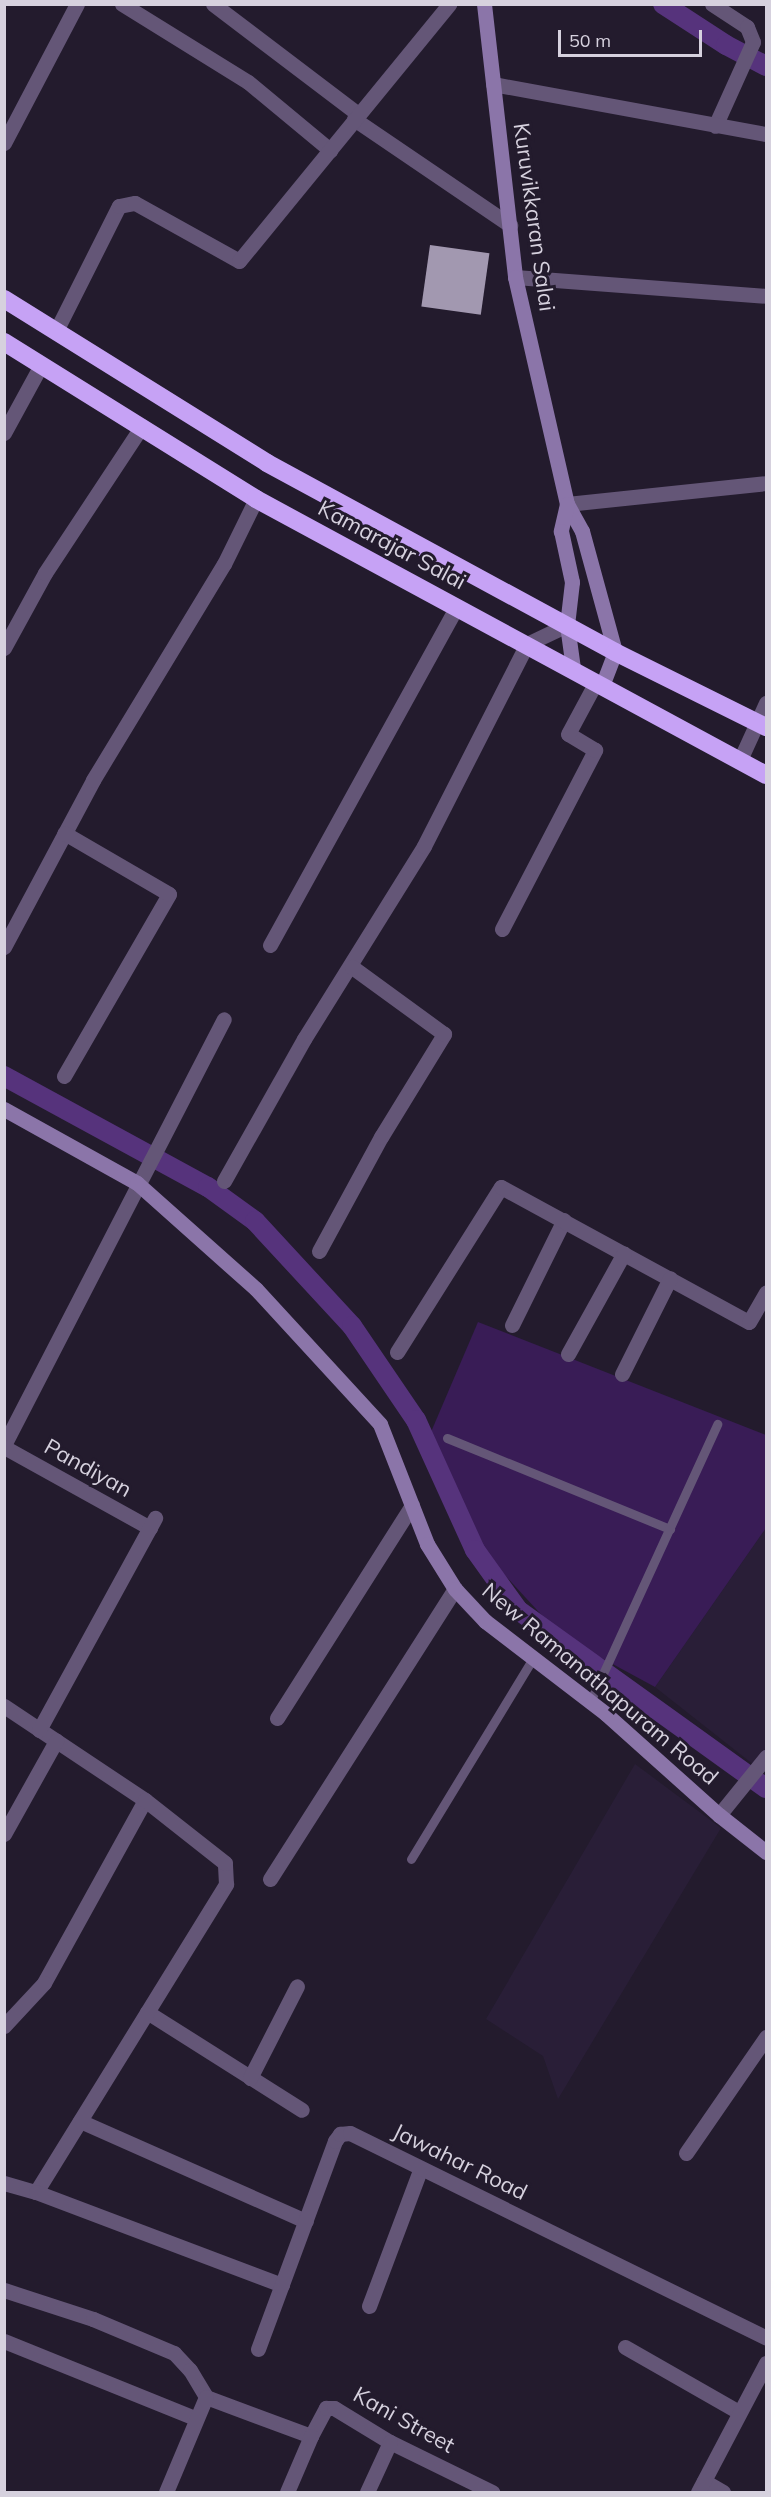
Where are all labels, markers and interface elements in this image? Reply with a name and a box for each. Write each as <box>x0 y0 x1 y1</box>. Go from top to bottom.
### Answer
scale bar <box>561 18 705 56</box>
text: 50 m <box>569 29 611 52</box>
street label: Kuruvikkaran Salai <box>508 121 560 313</box>
street label: Kamarajar Salai <box>314 495 470 595</box>
street label: Pandiyan <box>40 1433 136 1503</box>
street label: New Ramanathapuram Road <box>477 1578 723 1790</box>
street label: Jawahar Road <box>389 2118 531 2206</box>
street label: Kani Street <box>349 2381 459 2459</box>

